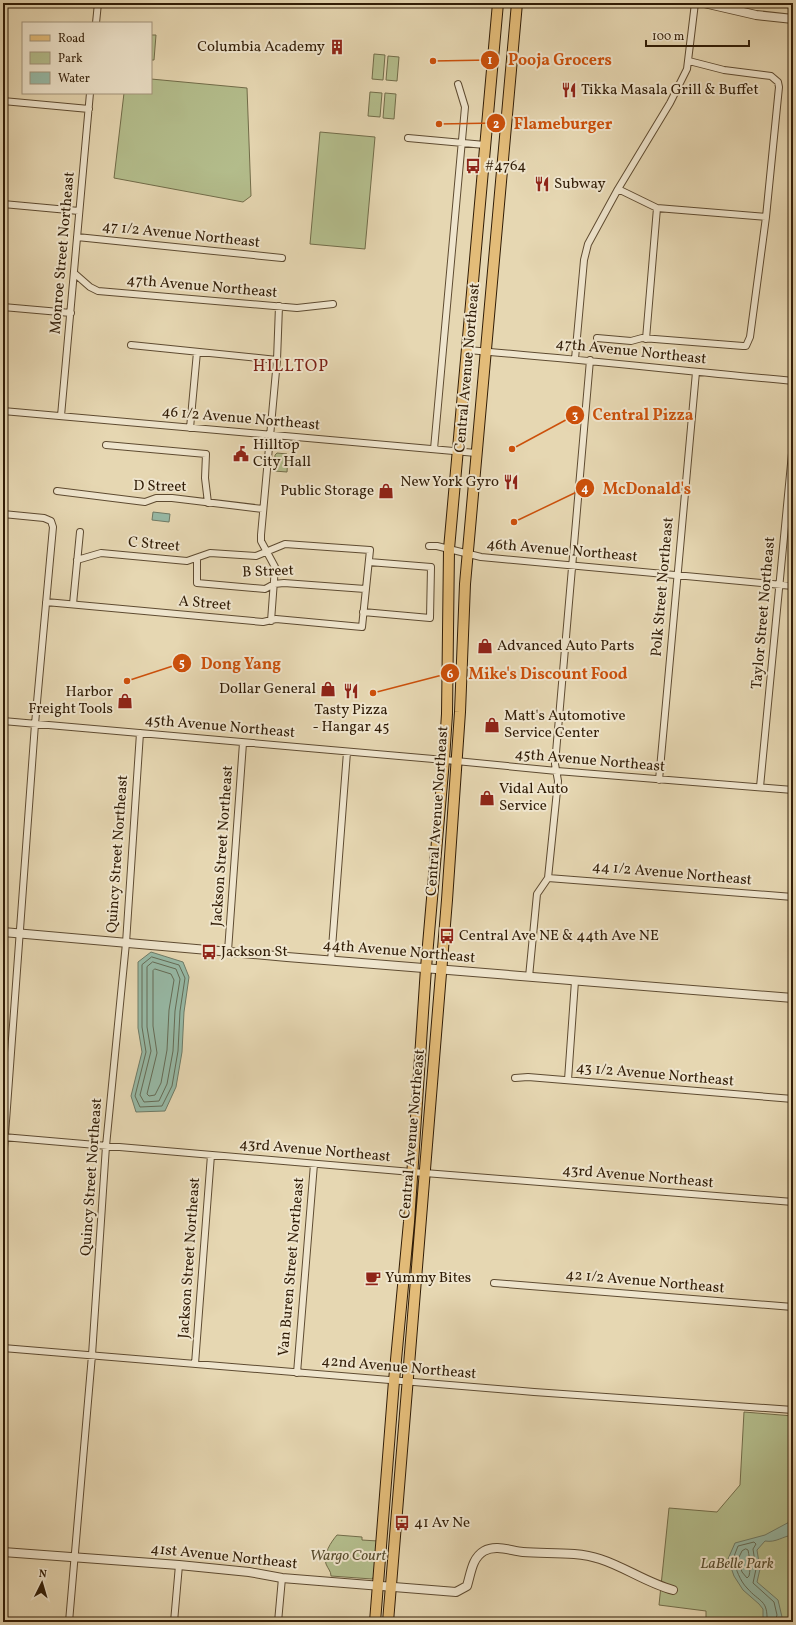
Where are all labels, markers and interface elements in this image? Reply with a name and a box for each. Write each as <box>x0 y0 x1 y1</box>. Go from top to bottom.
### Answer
legend <box>22 22 152 94</box>
scale bar <box>646 22 749 48</box>
text: 100 m <box>652 29 685 45</box>
text: Road <box>58 31 85 47</box>
place label: Columbia Academy <box>197 37 325 58</box>
building icon: Columbia Academy <box>328 38 346 56</box>
callout: Pooja Grocers <box>480 46 620 74</box>
text: Pooja Grocers <box>508 50 612 72</box>
text: Park <box>58 51 83 67</box>
text: 1 <box>488 53 493 69</box>
text: Water <box>58 71 90 87</box>
place label: Tikka Masala Grill & Buffet <box>581 80 759 101</box>
restaurant icon: Tikka Masala Grill & Buffet <box>560 81 578 99</box>
callout: Flameburger <box>486 109 620 137</box>
text: Flameburger <box>514 114 613 136</box>
text: 2 <box>493 117 499 133</box>
place label: #4764 <box>485 156 526 177</box>
bus stop icon: #4764 <box>464 157 482 175</box>
street label: Monroe Street Northeast <box>45 171 81 335</box>
place label: Subway <box>554 174 606 195</box>
restaurant icon: Subway <box>533 175 551 193</box>
street label: 47 1/2 Avenue Northeast <box>101 216 261 254</box>
street label: 47th Avenue Northeast <box>126 270 278 304</box>
street label: Central Avenue Northeast <box>450 282 486 454</box>
street label: 47th Avenue Northeast <box>555 334 707 370</box>
district label: HILLTOP <box>253 355 329 378</box>
callout: Central Pizza <box>565 401 702 429</box>
street label: 46 1/2 Avenue Northeast <box>161 402 321 436</box>
text: Central Pizza <box>593 405 694 427</box>
text: 3 <box>572 408 578 424</box>
place label: Hilltop City Hall <box>253 435 311 473</box>
public building icon: Hilltop City Hall <box>232 445 250 463</box>
place label: New York Gyro <box>400 472 499 493</box>
restaurant icon: New York Gyro <box>502 473 520 491</box>
callout: McDonald's <box>575 474 700 502</box>
street label: D Street <box>133 476 187 498</box>
text: McDonald's <box>603 479 691 501</box>
place label: Public Storage <box>280 481 374 502</box>
text: 4 <box>581 481 589 497</box>
shop icon: Public Storage <box>377 482 395 500</box>
street label: Polk Street Northeast <box>646 516 680 658</box>
street label: C Street <box>127 532 181 558</box>
street label: 46th Avenue Northeast <box>486 534 638 568</box>
street label: Taylor Street Northeast <box>747 536 781 690</box>
street label: B Street <box>242 561 294 583</box>
street label: A Street <box>178 591 232 617</box>
place label: Advanced Auto Parts <box>497 636 634 657</box>
shop icon: Advanced Auto Parts <box>476 637 494 655</box>
callout: Dong Yang <box>172 649 289 677</box>
text: Dong Yang <box>201 654 281 676</box>
text: 5 <box>179 656 185 672</box>
callout: Mike's Discount Food <box>440 659 635 687</box>
text: Mike's Discount Food <box>468 664 628 686</box>
text: 6 <box>447 667 454 683</box>
place label: Dollar General <box>219 679 316 700</box>
shop icon: Dollar General <box>319 680 337 698</box>
place label: Harbor Freight Tools <box>28 682 113 720</box>
restaurant icon: Tasty Pizza - Hangar 45 <box>342 682 360 700</box>
shop icon: Harbor Freight Tools <box>116 692 134 710</box>
place label: Tasty Pizza - Hangar 45 <box>313 700 389 738</box>
place label: Matt's Automotive Service Center <box>504 706 626 744</box>
street label: 45th Avenue Northeast <box>144 710 296 744</box>
shop icon: Matt's Automotive Service Center <box>483 716 501 734</box>
street label: Central Avenue Northeast <box>422 725 454 897</box>
street label: 45th Avenue Northeast <box>514 744 666 778</box>
street label: Jackson Street Northeast <box>207 765 239 927</box>
street label: Quincy Street Northeast <box>102 774 134 934</box>
place label: Vidal Auto Service <box>499 779 568 817</box>
shop icon: Vidal Auto Service <box>478 789 496 807</box>
street label: 44 1/2 Avenue Northeast <box>591 857 753 891</box>
place label: Central Ave NE & 44th Ave NE <box>459 926 659 947</box>
bus stop icon: Central Ave NE & 44th Ave NE <box>438 927 456 945</box>
street label: 44th Avenue Northeast <box>322 935 476 969</box>
place label: Jackson St <box>221 942 288 963</box>
bus stop icon: Jackson St <box>200 943 218 961</box>
street label: Central Avenue Northeast <box>395 1048 431 1220</box>
street label: 43 1/2 Avenue Northeast <box>575 1058 735 1092</box>
street label: Quincy Street Northeast <box>76 1097 108 1257</box>
street label: 43rd Avenue Northeast <box>239 1134 391 1168</box>
street label: 43rd Avenue Northeast <box>562 1160 714 1194</box>
street label: Jackson Street Northeast <box>174 1177 206 1339</box>
street label: Van Buren Street Northeast <box>274 1177 310 1357</box>
street label: 42 1/2 Avenue Northeast <box>565 1265 725 1299</box>
place label: Yummy Bites <box>385 1268 471 1289</box>
cafe icon: Yummy Bites <box>364 1269 382 1287</box>
street label: 42nd Avenue Northeast <box>321 1351 477 1385</box>
place label: 41 Av Ne <box>414 1513 470 1534</box>
bus stop icon: 41 Av Ne <box>393 1514 411 1532</box>
street label: 41st Avenue Northeast <box>150 1539 298 1575</box>
park label: Wargo Court <box>310 1546 387 1567</box>
park label: LaBelle Park <box>700 1554 774 1575</box>
north arrow <box>22 1563 62 1603</box>
text: N <box>38 1567 47 1582</box>

